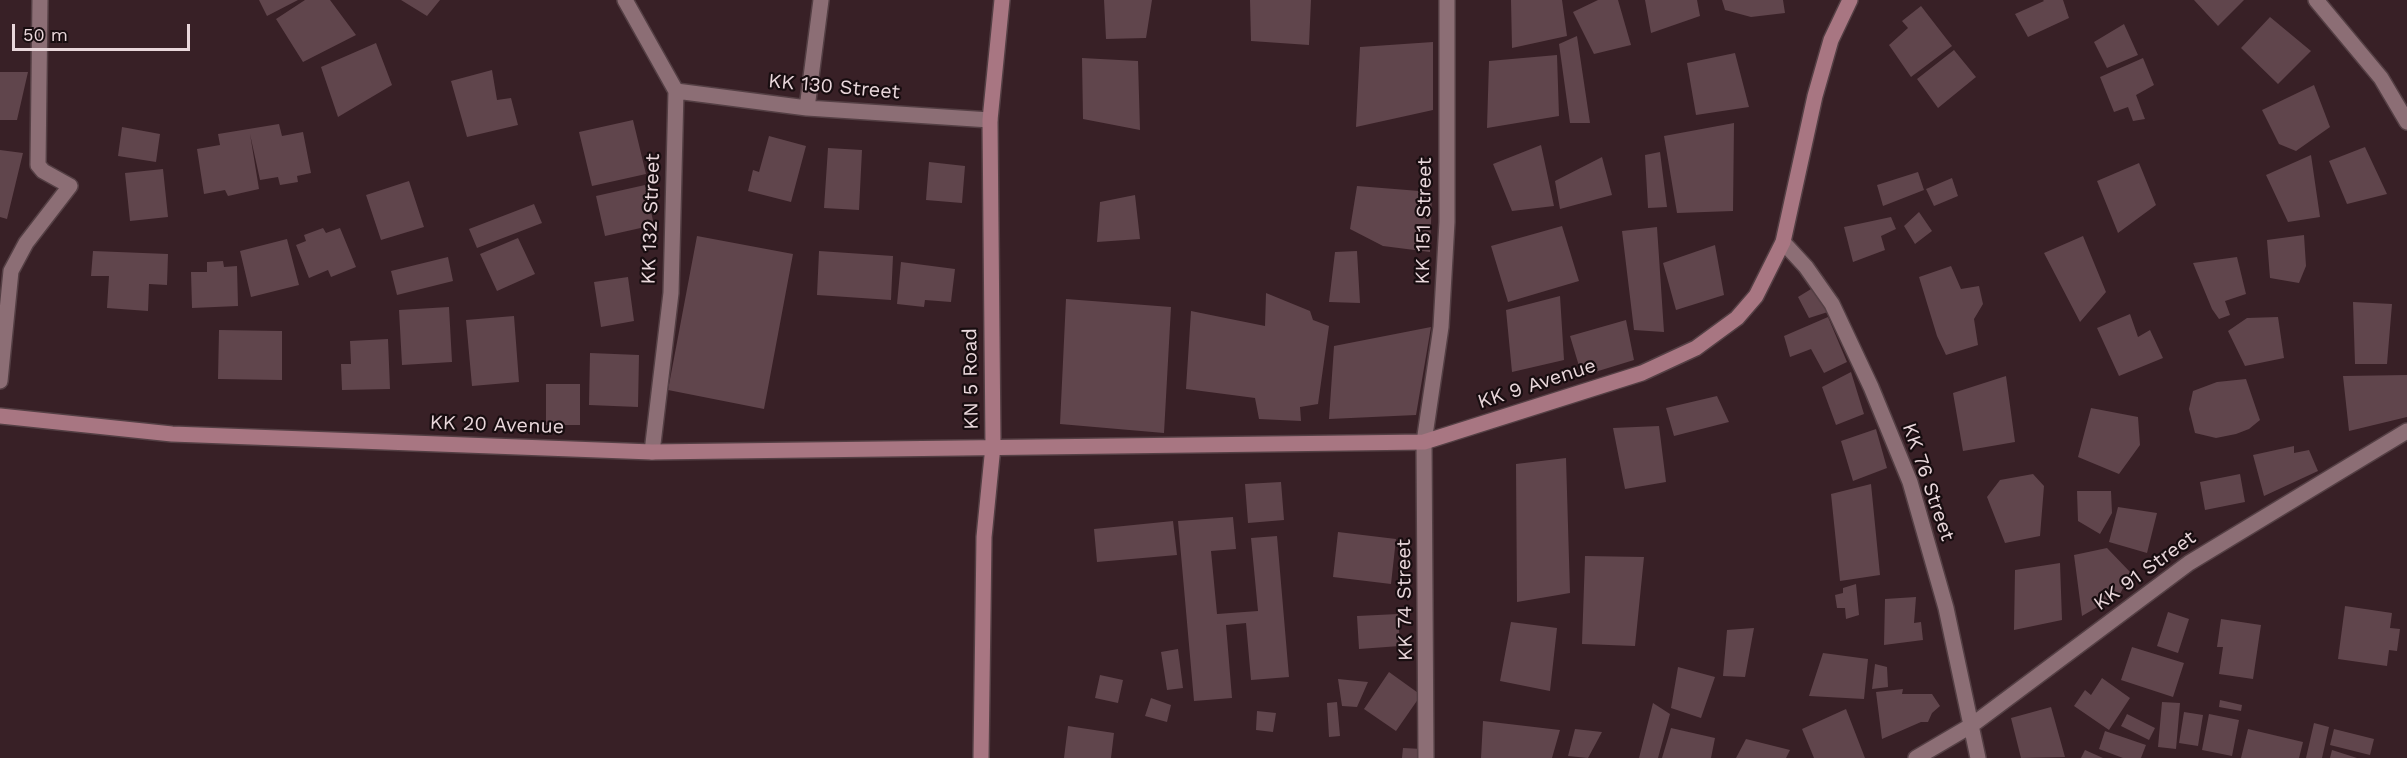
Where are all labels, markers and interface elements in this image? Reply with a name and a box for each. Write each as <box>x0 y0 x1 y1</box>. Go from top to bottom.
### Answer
scale bar <box>15 12 194 50</box>
text: 50 m <box>23 24 68 45</box>
street label: KK 130 Street <box>767 69 901 105</box>
street label: KK 132 Street <box>637 153 665 285</box>
street label: KK 151 Street <box>1411 157 1437 285</box>
street label: KN 5 Road <box>958 328 984 430</box>
street label: KK 9 Avenue <box>1475 354 1599 414</box>
street label: KK 20 Avenue <box>429 411 565 439</box>
street label: KK 76 Street <box>1897 420 1959 544</box>
street label: KK 91 Street <box>2089 526 2201 616</box>
street label: KK 74 Street <box>1392 539 1418 661</box>

